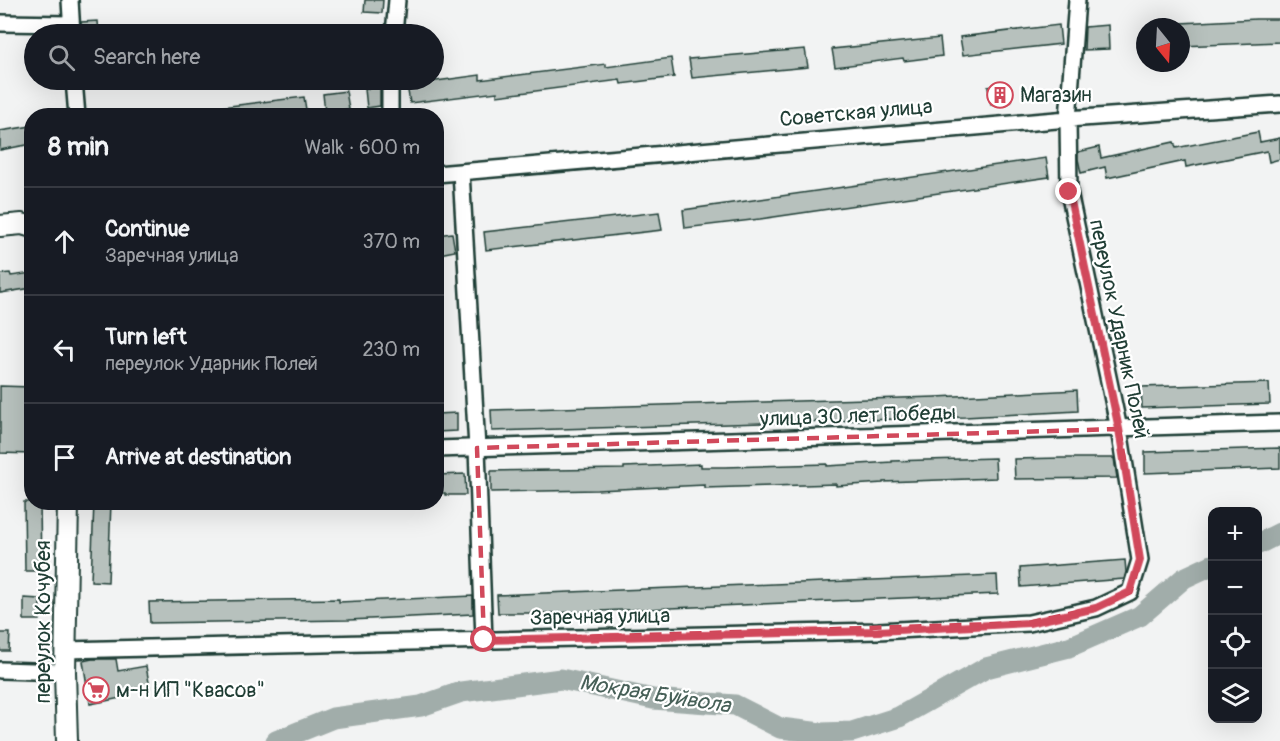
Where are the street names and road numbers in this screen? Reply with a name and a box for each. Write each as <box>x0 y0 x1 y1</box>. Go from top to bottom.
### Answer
street label: Советская улица <box>778 93 934 133</box>
street label: переулок Ударник Полей <box>1083 217 1155 441</box>
street label: улица 30 лет Победы <box>758 399 957 433</box>
street label: переулок Кочубея <box>30 540 57 704</box>
street label: Заречная улица <box>530 602 670 632</box>

